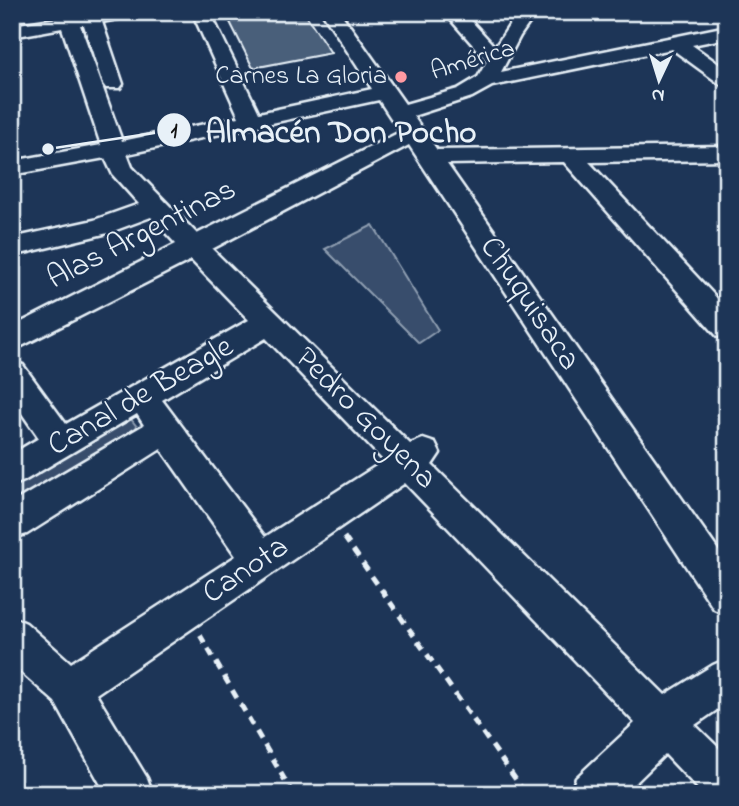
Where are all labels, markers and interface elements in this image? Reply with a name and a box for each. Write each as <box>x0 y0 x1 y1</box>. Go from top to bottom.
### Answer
street label: América <box>426 30 520 92</box>
north arrow <box>624 46 694 116</box>
place label: Carnes La Gloria <box>215 58 387 96</box>
marker: Carnes La Gloria <box>393 69 409 85</box>
text: N <box>650 81 665 108</box>
callout: Almacén Don Pocho <box>156 103 490 157</box>
text: Almacén Don Pocho <box>206 110 476 158</box>
text: 1 <box>171 117 178 147</box>
street label: Alas Argentinas <box>39 167 245 303</box>
street label: Chuquisaca <box>467 227 591 381</box>
street label: Canal de Beagle <box>39 324 243 469</box>
street label: Pedro Goyena <box>283 337 447 501</box>
street label: Canota <box>193 525 299 617</box>

